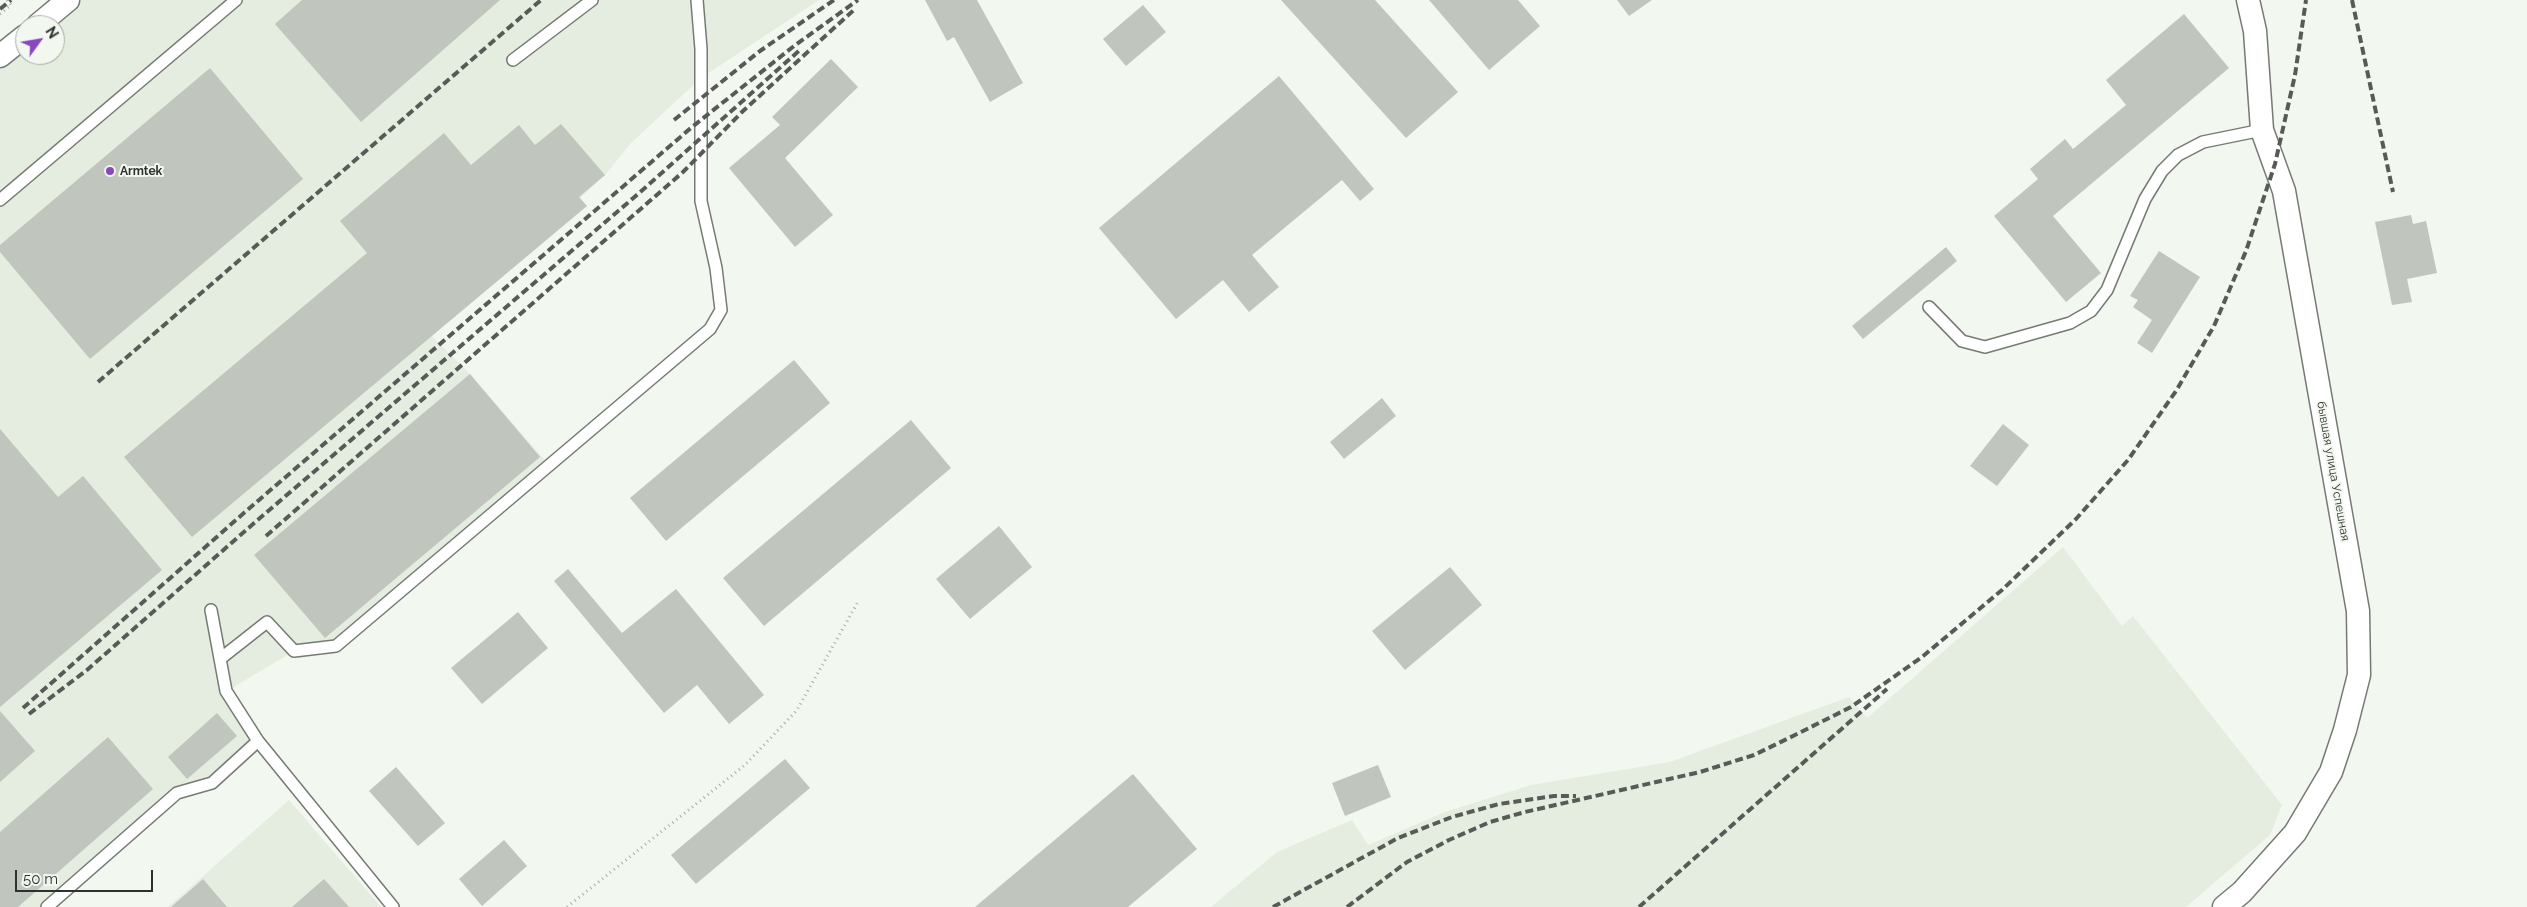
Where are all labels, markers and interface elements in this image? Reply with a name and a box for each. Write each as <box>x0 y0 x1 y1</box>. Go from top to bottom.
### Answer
north arrow <box>15 15 65 65</box>
text: N <box>42 24 61 41</box>
place label: Armtek <box>120 164 162 178</box>
marker: Armtek <box>104 165 116 177</box>
street label: бывшая улица Успешная <box>2314 400 2352 542</box>
scale bar <box>18 860 155 892</box>
text: 50 m <box>23 870 58 888</box>

